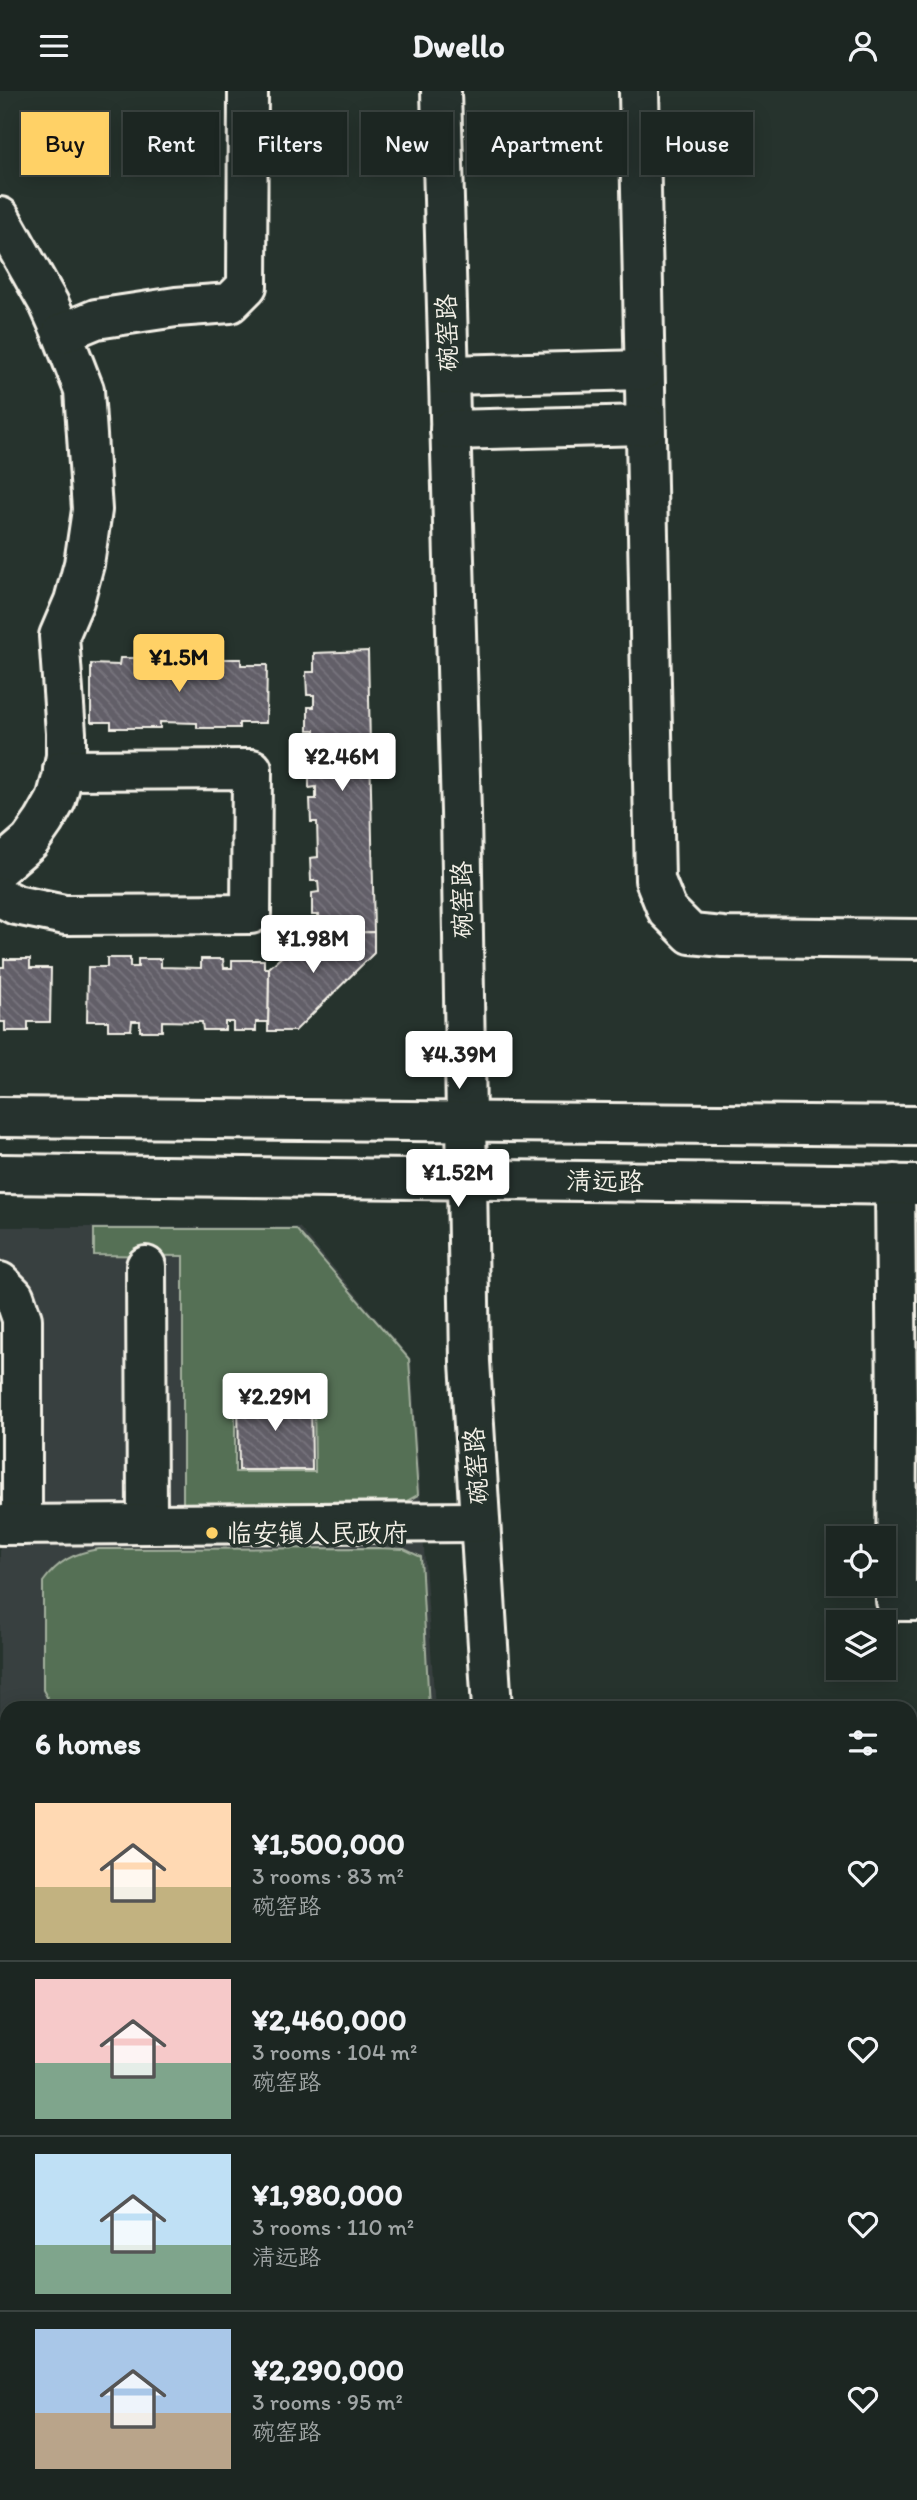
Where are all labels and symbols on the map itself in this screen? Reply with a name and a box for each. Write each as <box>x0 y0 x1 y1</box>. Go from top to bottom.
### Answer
street label: 碗窑路 <box>430 293 464 373</box>
pin: ¥1.5M <box>130 635 228 694</box>
pin: ¥2.46M <box>285 733 399 793</box>
street label: 碗窑路 <box>445 861 479 939</box>
pin: ¥1.98M <box>256 915 370 975</box>
pin: ¥4.39M <box>402 1031 516 1091</box>
pin: ¥1.52M <box>401 1149 515 1209</box>
street label: 清远路 <box>566 1164 644 1198</box>
pin: ¥2.29M <box>218 1373 332 1433</box>
street label: 碗窑路 <box>457 1426 495 1506</box>
place label: 临安镇人民政府 <box>226 1517 408 1549</box>
marker: 临安镇人民政府 <box>204 1525 220 1541</box>

